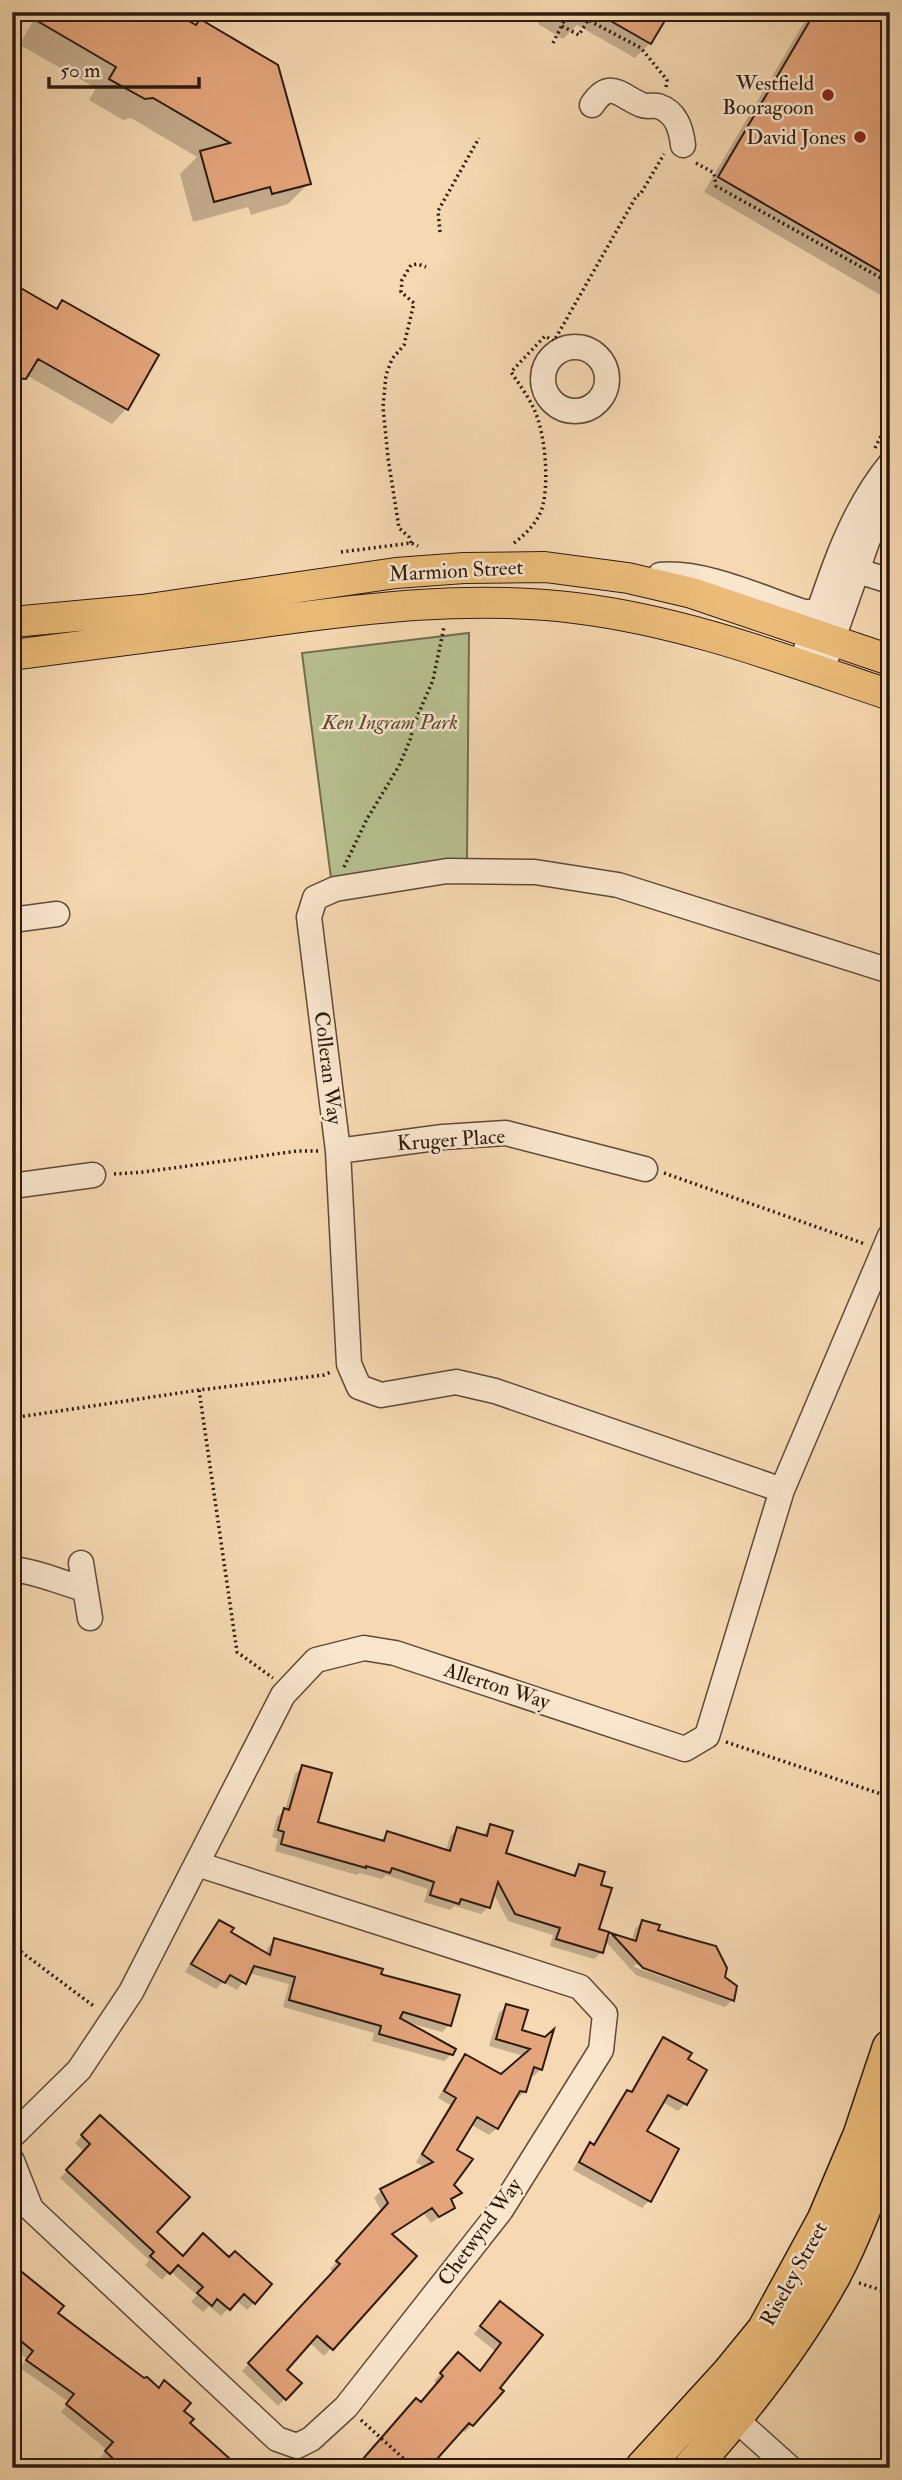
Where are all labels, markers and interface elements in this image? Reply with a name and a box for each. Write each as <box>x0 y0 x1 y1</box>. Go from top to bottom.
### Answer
scale bar <box>49 46 200 90</box>
text: 50 m <box>60 57 101 84</box>
place label: Westfield Booragoon <box>722 70 815 121</box>
marker: Westfield Booragoon <box>820 87 836 103</box>
place label: David Jones <box>746 124 846 151</box>
marker: David Jones <box>852 129 868 145</box>
street label: Marmion Street <box>388 554 524 588</box>
park label: Ken Ingram Park <box>321 709 458 736</box>
street label: Colleran Way <box>308 1010 348 1127</box>
street label: Kruger Place <box>396 1123 506 1157</box>
street label: Allerton Way <box>440 1656 554 1716</box>
street label: Chetwynd Way <box>432 2172 529 2291</box>
street label: Riseley Street <box>754 2217 834 2331</box>

